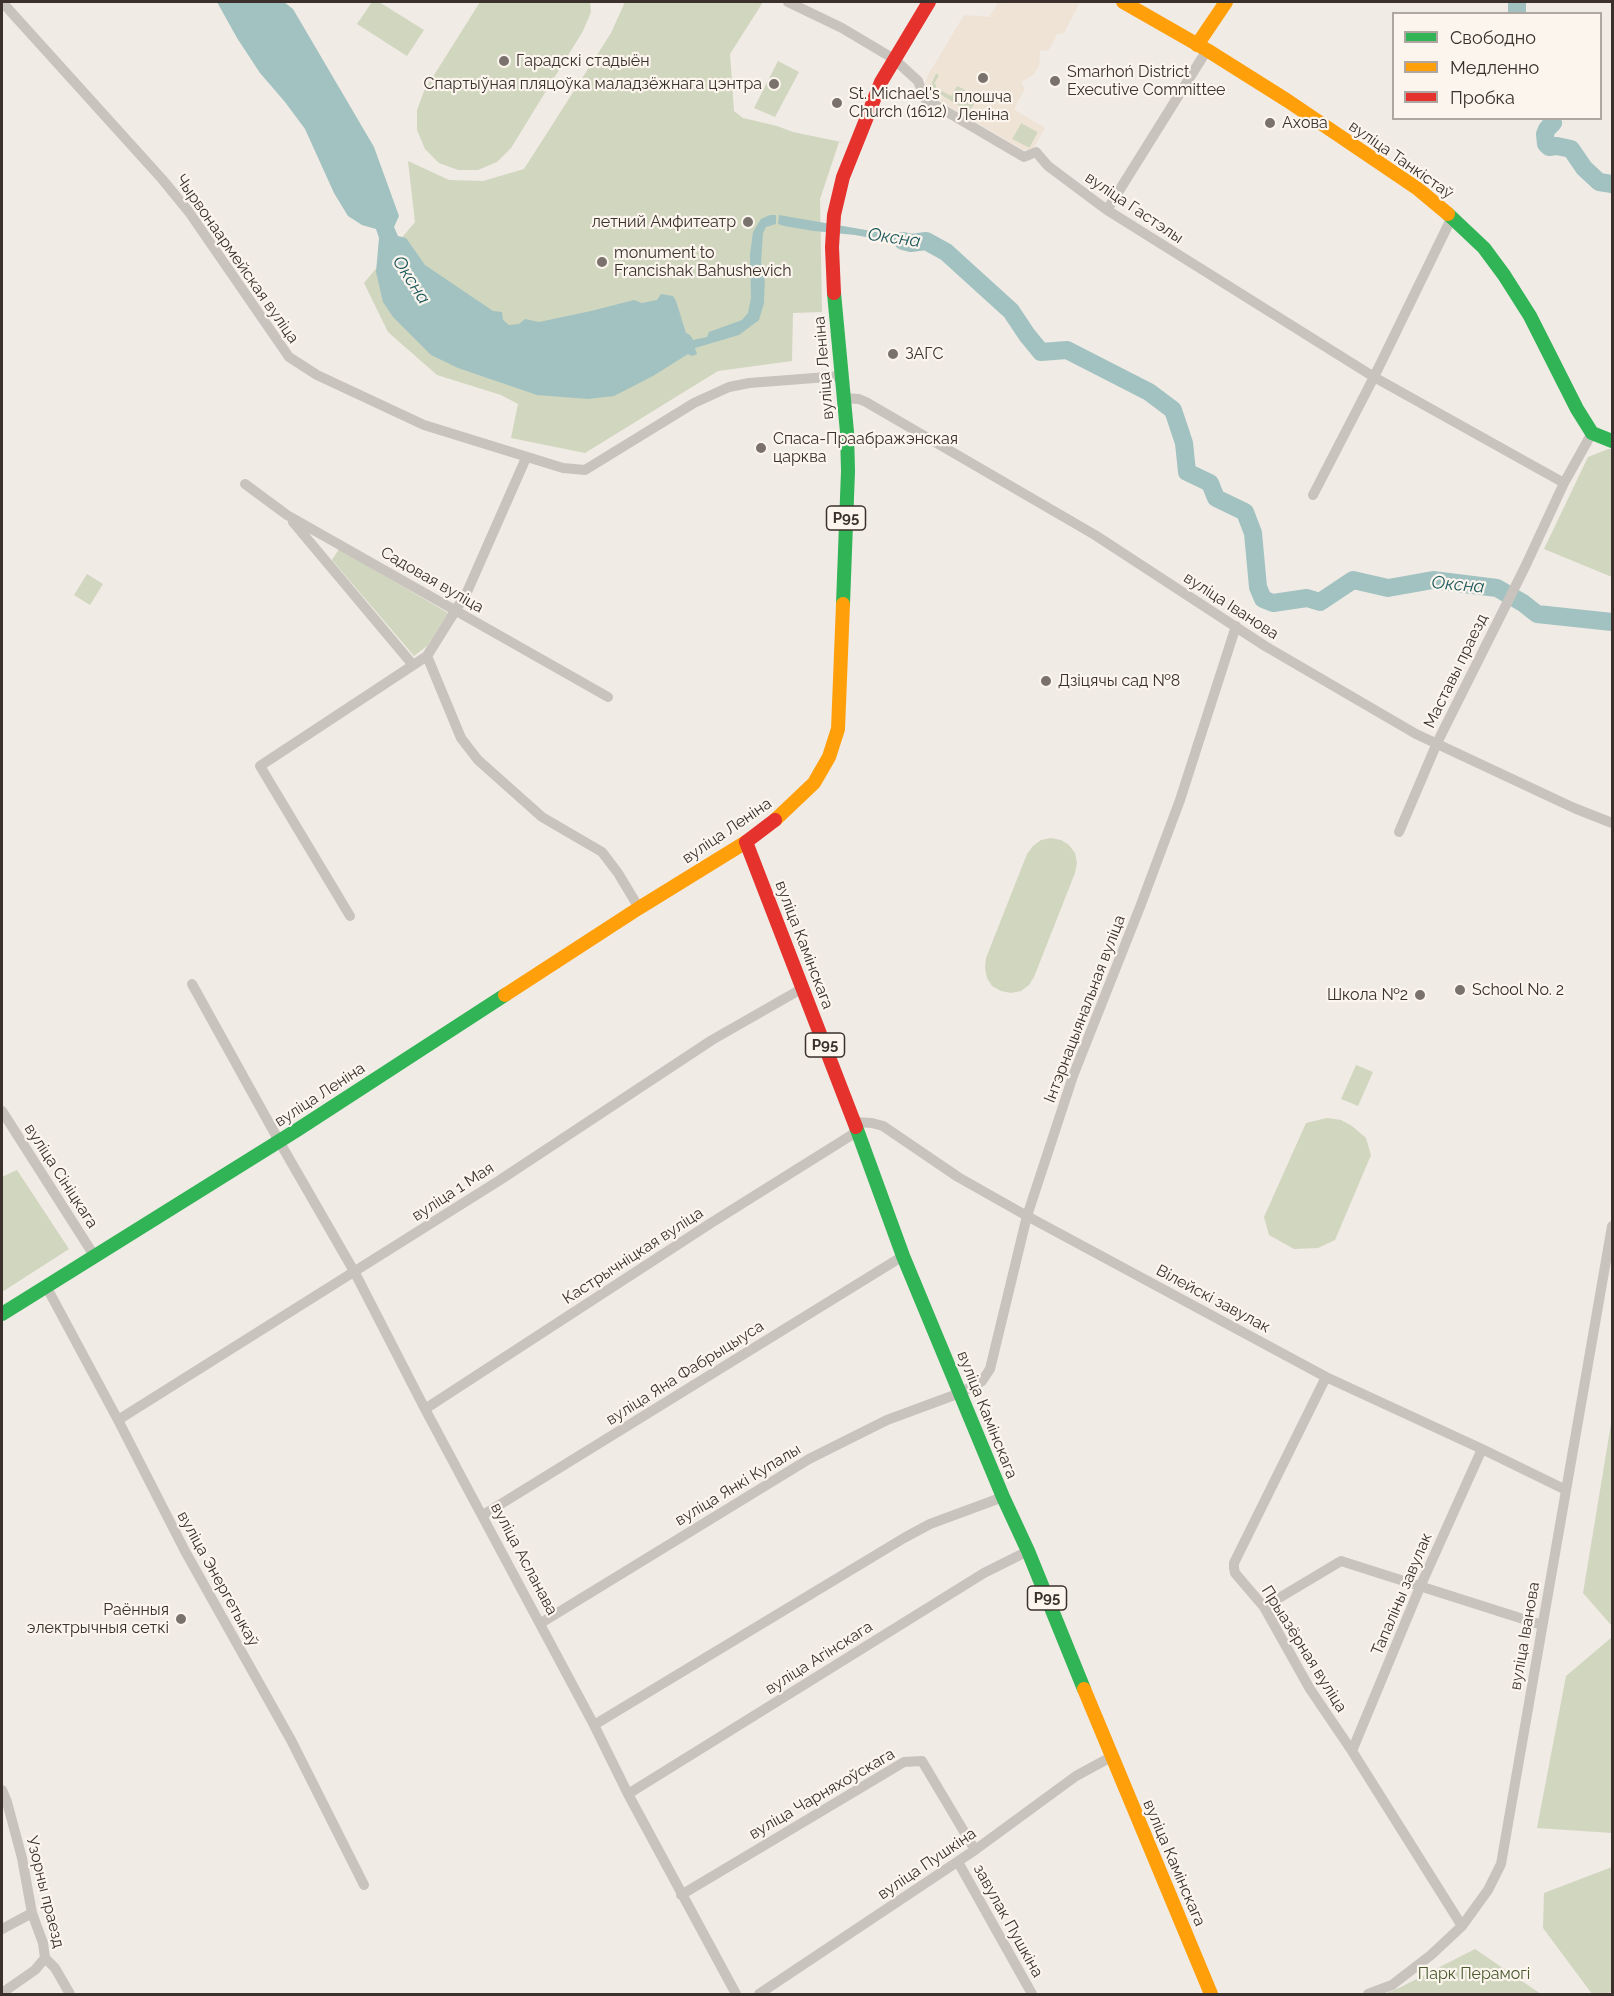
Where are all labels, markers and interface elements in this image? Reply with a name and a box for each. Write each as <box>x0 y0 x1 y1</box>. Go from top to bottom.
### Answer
legend <box>1392 12 1602 120</box>
text: Свободно <box>1450 27 1536 48</box>
place label: Гарадскі стадыён <box>516 51 649 71</box>
marker: Гарадскі стадыён <box>497 54 511 68</box>
text: Медленно <box>1450 57 1539 78</box>
place label: Smarhoń District Executive Committee <box>1067 62 1225 100</box>
marker: плошча Леніна <box>976 71 990 85</box>
place label: Спартыўная пляцоўка маладзёжнага цэнтра <box>424 74 762 94</box>
marker: Smarhoń District Executive Committee <box>1048 74 1062 88</box>
marker: Спартыўная пляцоўка маладзёжнага цэнтра <box>767 77 781 91</box>
place label: St. Michael's Church (1612) <box>849 84 947 122</box>
place label: плошча Леніна <box>954 87 1012 125</box>
text: Пробка <box>1450 87 1515 108</box>
marker: St. Michael's Church (1612) <box>830 96 844 110</box>
place label: Ахова <box>1282 113 1328 133</box>
marker: Ахова <box>1263 116 1277 130</box>
street label: вуліца Танкістаў <box>1345 117 1457 203</box>
street label: вуліца Гастэлы <box>1081 168 1187 248</box>
street label: Чырвонаармейская вуліца <box>171 171 303 347</box>
place label: летний Амфитеатр <box>592 212 736 232</box>
marker: летний Амфитеатр <box>741 215 755 229</box>
water label: Оксна <box>866 224 922 252</box>
place label: monument to Francishak Bahushevich <box>614 243 792 281</box>
water label: Оксна <box>387 252 435 308</box>
marker: monument to Francishak Bahushevich <box>595 255 609 269</box>
street label: вуліца Леніна <box>810 315 838 421</box>
place label: ЗАГС <box>905 344 944 364</box>
marker: ЗАГС <box>886 347 900 361</box>
place label: Спаса-Праабражэнская царква <box>773 429 958 467</box>
marker: Спаса-Праабражэнская царква <box>754 441 768 455</box>
road number: Р95 <box>826 506 866 530</box>
street label: Садовая вуліца <box>377 543 487 617</box>
street label: вуліца Іванова <box>1180 568 1282 644</box>
water label: Оксна <box>1431 572 1485 598</box>
street label: Маставы праезд <box>1420 611 1492 731</box>
place label: Дзіцячы сад №8 <box>1058 671 1180 691</box>
marker: Дзіцячы сад №8 <box>1039 674 1053 688</box>
street label: вуліца Леніна <box>679 794 775 868</box>
street label: вуліца Камінскага <box>771 878 837 1012</box>
street label: Інтэрнацыянальная вуліца <box>1040 913 1130 1105</box>
place label: School No. 2 <box>1472 980 1564 1000</box>
marker: School No. 2 <box>1453 983 1467 997</box>
place label: Школа №2 <box>1327 985 1408 1005</box>
marker: Школа №2 <box>1413 988 1427 1002</box>
road number: Р95 <box>806 1033 844 1057</box>
street label: вуліца Леніна <box>271 1059 369 1131</box>
street label: вуліца Сініцкага <box>20 1120 102 1232</box>
street label: вуліца 1 Мая <box>408 1158 498 1226</box>
street label: Кастрычніцкая вуліца <box>559 1203 707 1309</box>
street label: Вілейскі завулак <box>1153 1261 1273 1337</box>
street label: вуліца Яна Фабрыцыуса <box>603 1317 767 1429</box>
street label: вуліца Камінскага <box>953 1348 1021 1482</box>
street label: вуліца Янкі Купалы <box>672 1440 804 1530</box>
street label: вуліца Асланава <box>486 1500 562 1618</box>
street label: вуліца Энергетыкаў <box>173 1508 263 1650</box>
street label: Тапаліны завулак <box>1368 1530 1436 1658</box>
street label: вуліца Іванова <box>1506 1581 1544 1691</box>
street label: Прыазёрная вуліца <box>1257 1582 1351 1716</box>
road number: Р95 <box>1028 1586 1066 1610</box>
place label: Раённыя электрычныя сеткі <box>27 1600 169 1638</box>
marker: Раённыя электрычныя сеткі <box>174 1612 188 1626</box>
street label: вуліца Агінскага <box>762 1617 876 1699</box>
street label: вуліца Чарняхоўскага <box>746 1744 898 1844</box>
street label: вуліца Камінскага <box>1139 1797 1209 1929</box>
street label: вуліца Пушкіна <box>874 1824 980 1904</box>
street label: Узорны праезд <box>22 1834 68 1950</box>
street label: завулак Пушкіна <box>969 1861 1047 1981</box>
park label: Парк Перамогі <box>1418 1964 1530 1984</box>

